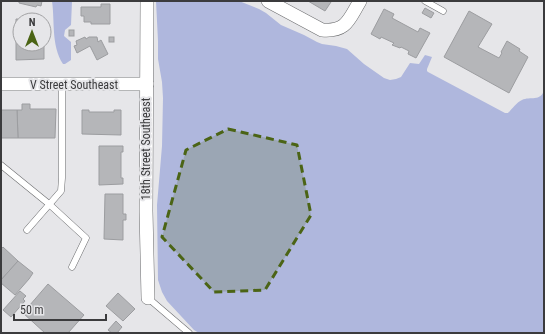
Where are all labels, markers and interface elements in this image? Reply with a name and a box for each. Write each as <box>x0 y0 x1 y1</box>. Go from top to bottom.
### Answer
north arrow <box>12 12 52 52</box>
text: N <box>29 16 36 29</box>
street label: V Street Southeast <box>30 78 119 92</box>
street label: 18th Street Southeast <box>139 97 153 200</box>
scale bar <box>14 296 106 322</box>
text: 50 m <box>20 303 44 317</box>

